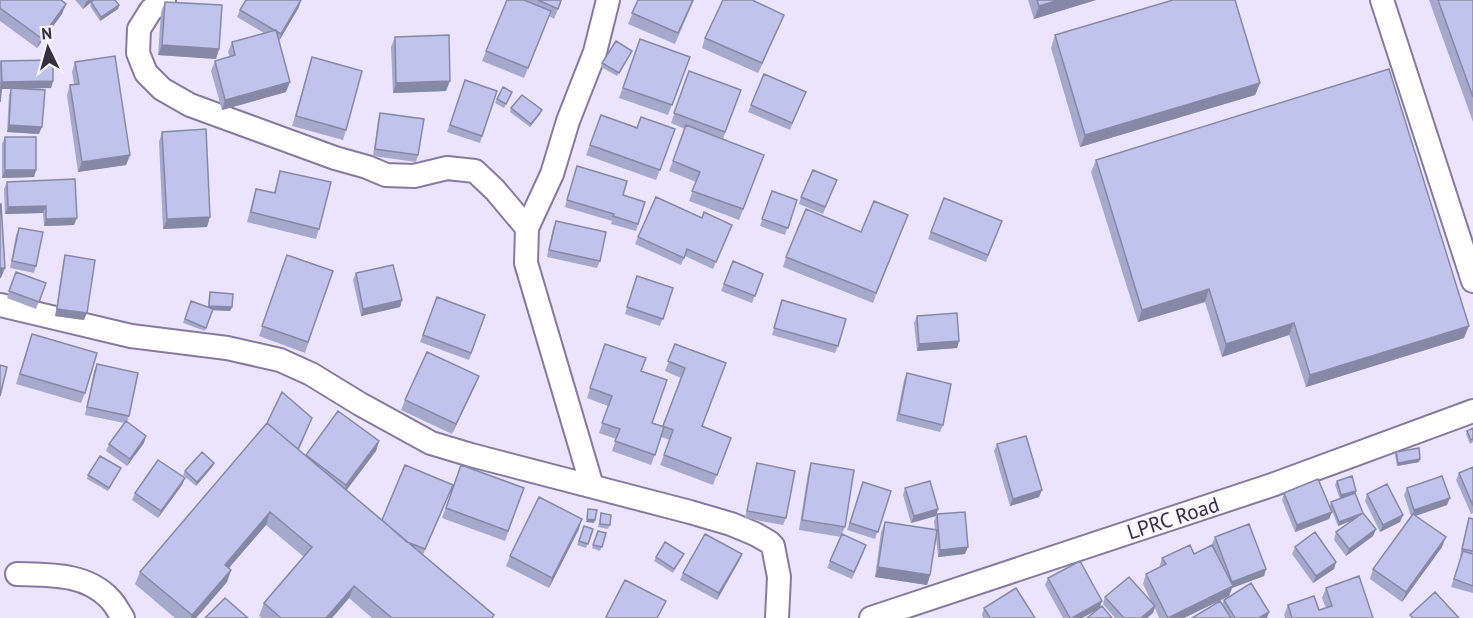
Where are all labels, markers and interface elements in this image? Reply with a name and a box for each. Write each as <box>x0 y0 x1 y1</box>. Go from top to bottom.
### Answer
north arrow <box>18 18 78 78</box>
text: N <box>41 23 53 43</box>
street label: LPRC Road <box>1123 490 1223 546</box>

